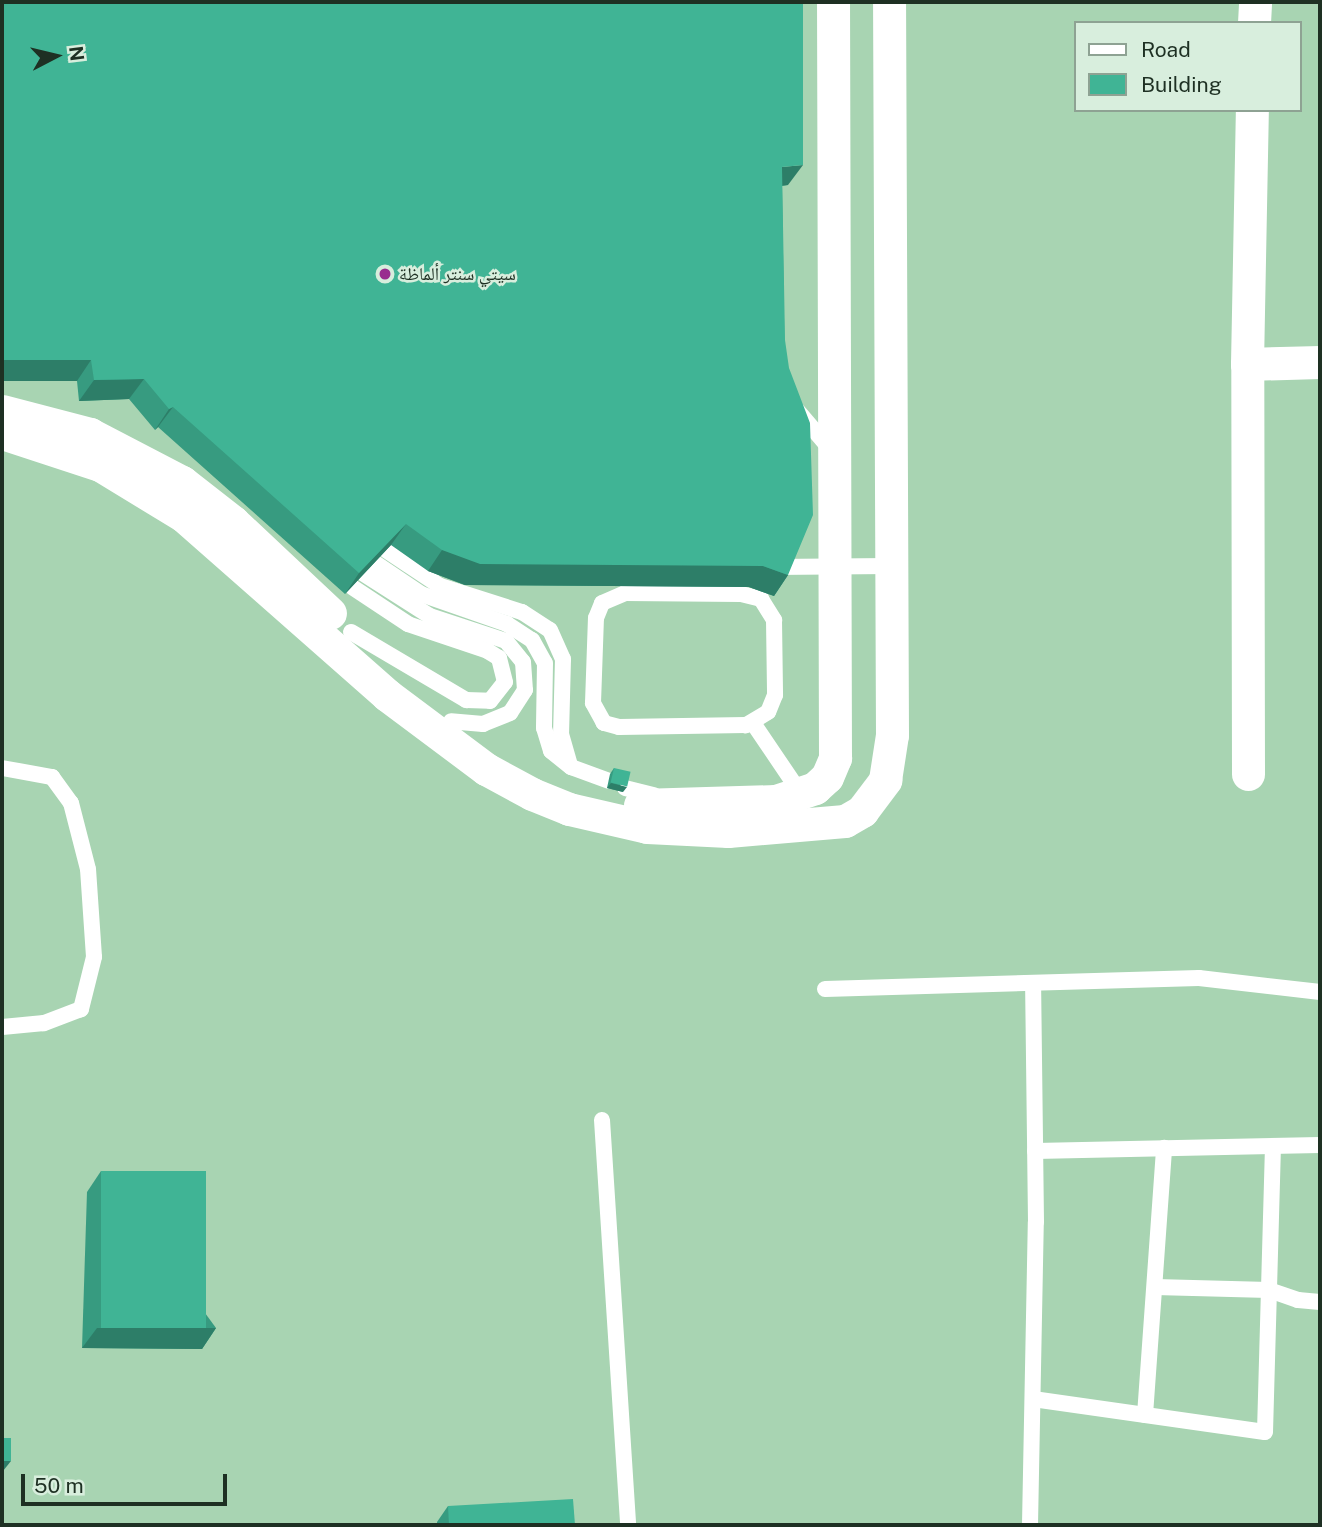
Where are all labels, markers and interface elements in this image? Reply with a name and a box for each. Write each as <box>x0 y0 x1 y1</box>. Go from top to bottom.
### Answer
north arrow <box>21 21 91 91</box>
legend <box>1074 21 1301 112</box>
text: Road <box>1141 37 1191 62</box>
text: N <box>65 45 89 62</box>
text: Building <box>1141 72 1222 97</box>
place label: سيتي سنتر ألماظة <box>399 263 516 285</box>
marker: سيتي سنتر ألماظة <box>377 266 393 282</box>
scale bar <box>24 1460 231 1504</box>
text: 50 m <box>34 1473 84 1498</box>

